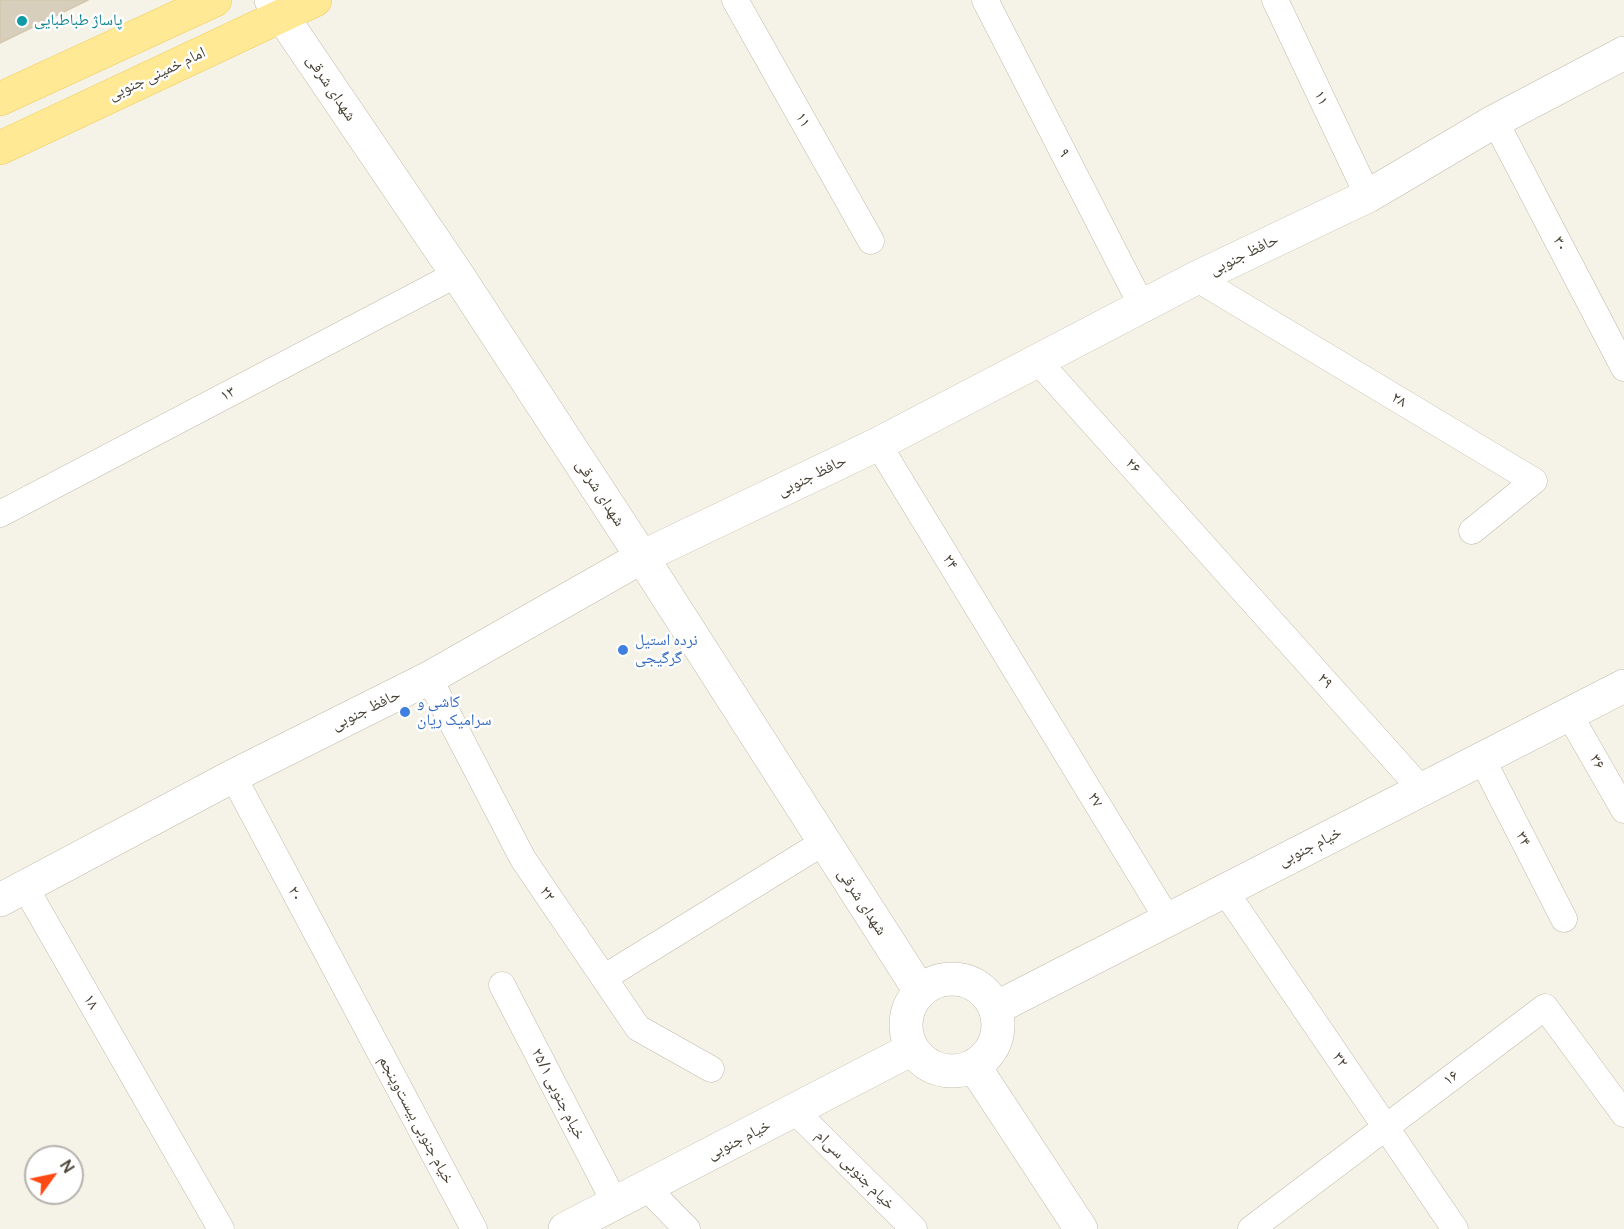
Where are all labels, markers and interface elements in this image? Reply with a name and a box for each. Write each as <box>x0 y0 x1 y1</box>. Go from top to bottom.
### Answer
place label: پاساژ طباطبایی <box>34 11 123 31</box>
marker: پاساژ طباطبایی <box>15 14 29 28</box>
street label: امام خمینی جنوبی <box>105 43 209 105</box>
street label: شهدای شرقی <box>302 51 360 125</box>
street label: ۱۱ <box>1309 87 1333 109</box>
street label: ۱۱ <box>791 109 815 131</box>
street label: ۹ <box>1054 145 1074 161</box>
street label: حافظ جنوبی <box>1206 230 1282 280</box>
street label: ۳۰ <box>1548 233 1572 255</box>
street label: ۱۳ <box>217 382 239 406</box>
street label: ۲۸ <box>1388 388 1410 412</box>
street label: حافظ جنوبی <box>774 451 850 501</box>
street label: ۲۶ <box>1121 454 1145 478</box>
street label: شهدای شرقی <box>571 456 629 530</box>
street label: ۲۴ <box>938 551 962 573</box>
place label: نرده استیل گرگیجی <box>635 631 698 669</box>
marker: نرده استیل گرگیجی <box>616 643 630 657</box>
street label: ۲۹ <box>1313 669 1337 693</box>
street label: حافظ جنوبی <box>328 685 404 735</box>
place label: کاشی و سرامیک ریان <box>417 693 492 731</box>
marker: کاشی و سرامیک ریان <box>398 705 412 719</box>
street label: ۳۶ <box>1585 751 1609 773</box>
street label: ۲۷ <box>1083 789 1107 811</box>
street label: خیام جنوبی <box>1275 823 1345 871</box>
street label: ۳۴ <box>1511 828 1535 850</box>
street label: شهدای شرقی <box>833 865 891 939</box>
street label: ۲۰ <box>283 883 307 905</box>
street label: ۲۲ <box>535 883 559 905</box>
street label: ۱۸ <box>79 991 103 1013</box>
street label: خیام جنوبی ۲۵/۱ <box>527 1045 589 1143</box>
street label: ۳۲ <box>1328 1049 1352 1071</box>
street label: خیام جنوبی بیست‌وپنجم <box>374 1053 458 1187</box>
street label: ۱۶ <box>1439 1066 1463 1090</box>
street label: خیام جنوبی <box>704 1116 774 1164</box>
street label: خیام جنوبی سی‌ام <box>811 1126 899 1214</box>
north arrow <box>24 1145 84 1205</box>
text: N <box>55 1155 80 1177</box>

